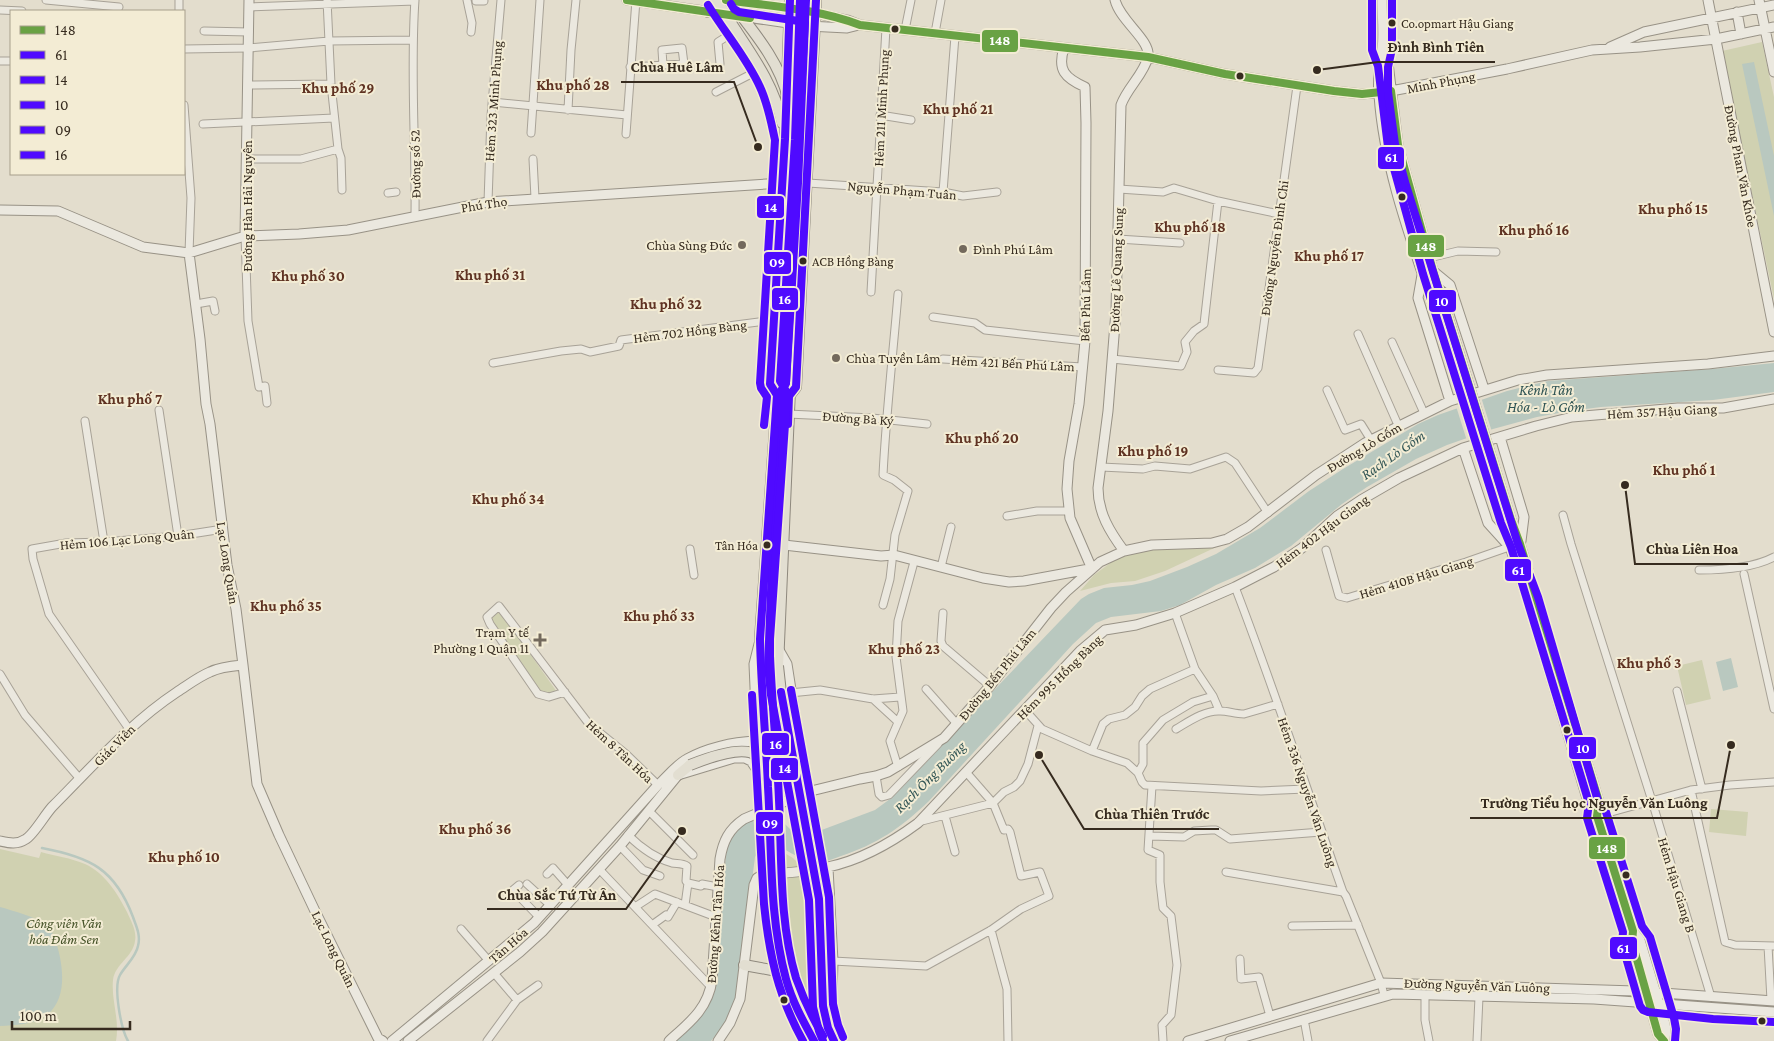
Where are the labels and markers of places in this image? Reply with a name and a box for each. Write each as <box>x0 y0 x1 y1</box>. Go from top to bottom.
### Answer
place label: Co.opmart Hậu Giang <box>1401 16 1514 31</box>
marker: Co.opmart Hậu Giang <box>1387 18 1397 28</box>
unlabelled marker <box>890 24 900 34</box>
callout: Đình Bình Tiên <box>1378 32 1495 62</box>
callout: Chùa Huê Lâm <box>621 52 734 82</box>
unlabelled marker <box>1235 71 1245 81</box>
unlabelled marker <box>1397 192 1407 202</box>
place label: Chùa Sùng Đức <box>646 237 732 253</box>
marker: Chùa Sùng Đức <box>736 239 748 251</box>
place label: Đình Phú Lâm <box>973 241 1053 257</box>
marker: Đình Phú Lâm <box>957 243 969 255</box>
place label: ACB Hồng Bàng <box>812 254 894 269</box>
marker: ACB Hồng Bàng <box>798 256 808 266</box>
place label: Chùa Tuyền Lâm <box>846 350 941 366</box>
marker: Chùa Tuyền Lâm <box>830 352 842 364</box>
callout: Chùa Liên Hoa <box>1635 534 1748 564</box>
place label: Tân Hóa <box>715 538 758 553</box>
marker: Tân Hóa <box>762 540 772 550</box>
place label: Trạm Y tế Phường 1 Quận 11 <box>433 624 530 656</box>
marker: Trạm Y tế Phường 1 Quận 11 <box>533 633 547 647</box>
unlabelled marker <box>1562 725 1572 735</box>
callout: Trường Tiểu học Nguyễn Văn Luông <box>1470 788 1717 818</box>
callout: Chùa Thiên Trước <box>1084 799 1219 829</box>
unlabelled marker <box>1621 870 1631 880</box>
callout: Chùa Sắc Tứ Từ Ân <box>487 879 626 909</box>
unlabelled marker <box>779 995 789 1005</box>
unlabelled marker <box>1757 1016 1767 1026</box>

